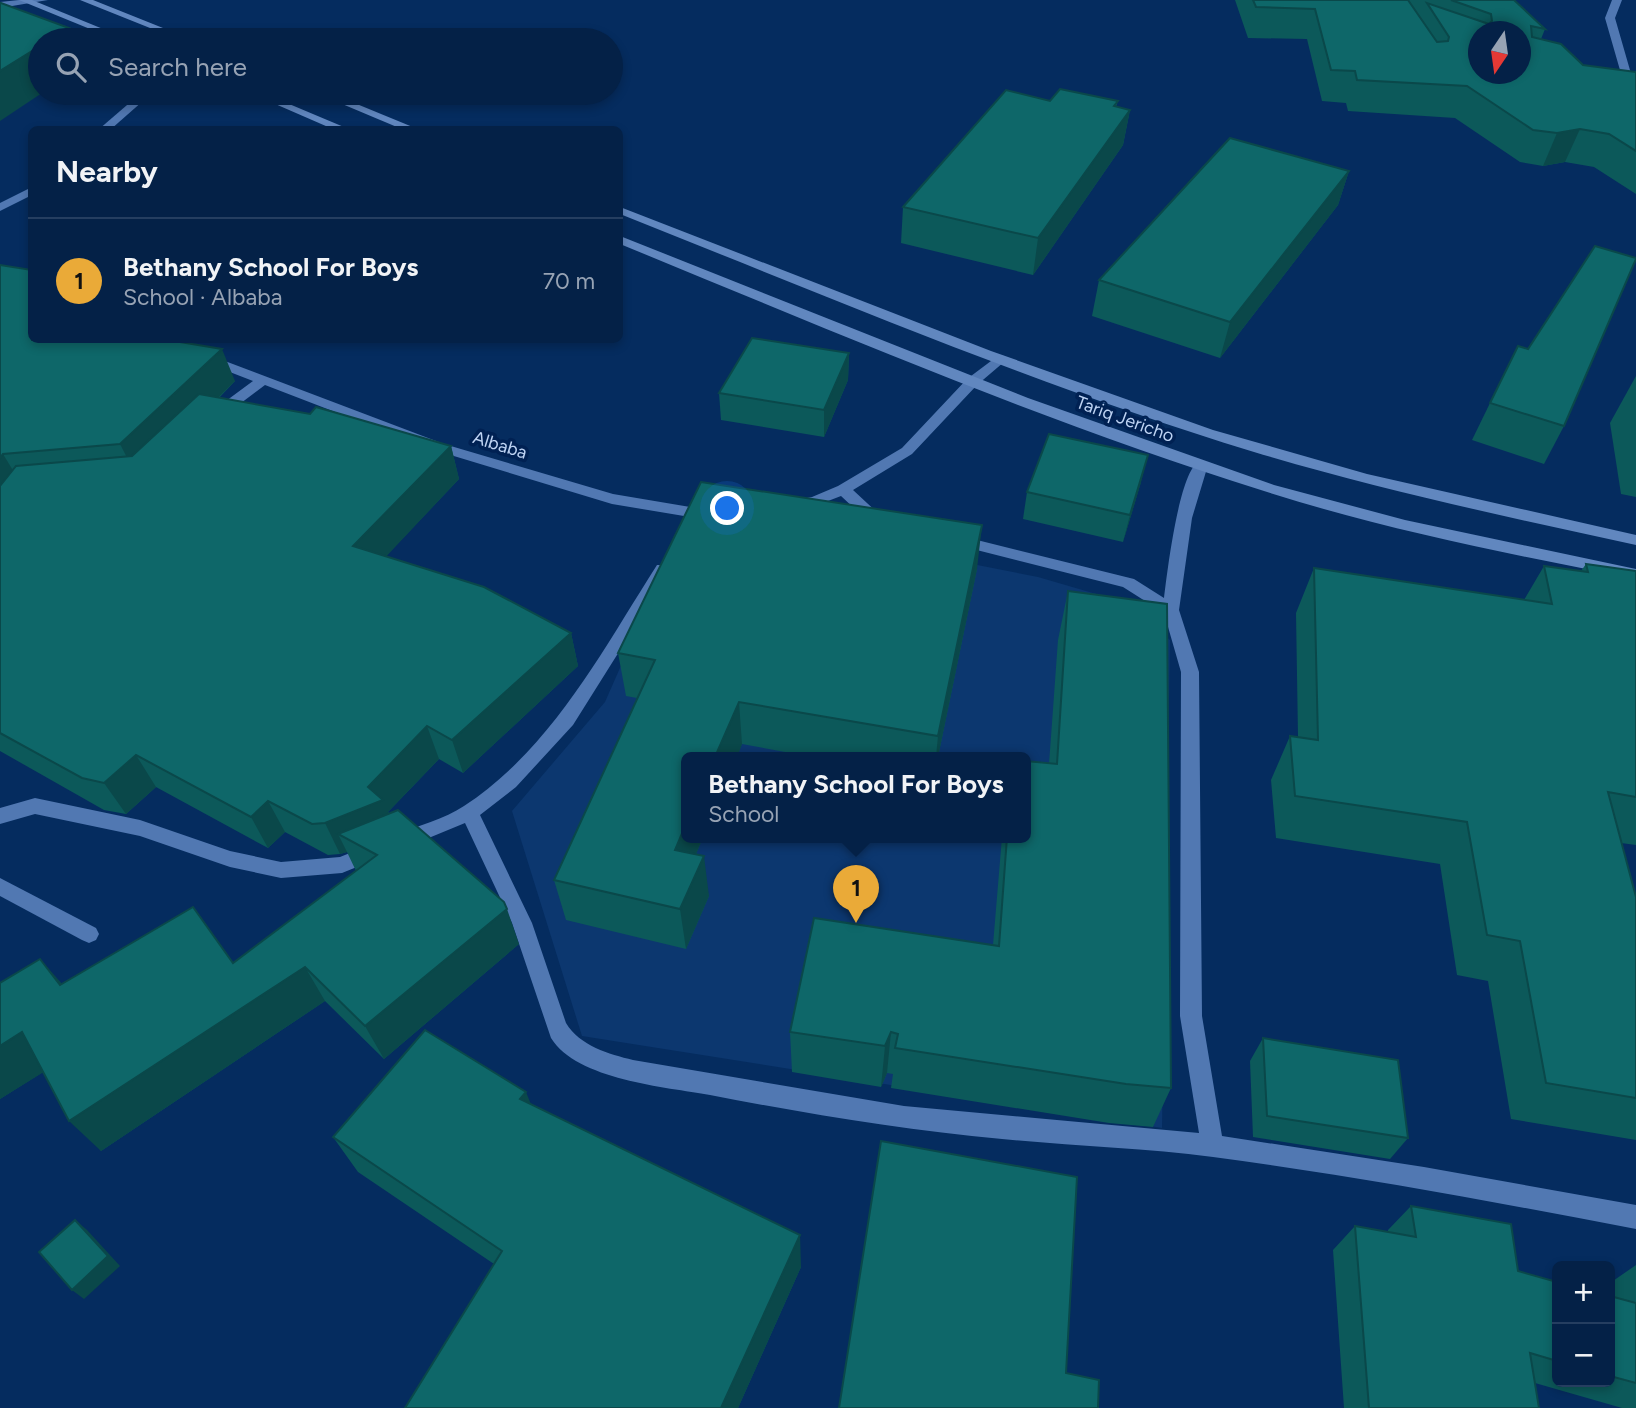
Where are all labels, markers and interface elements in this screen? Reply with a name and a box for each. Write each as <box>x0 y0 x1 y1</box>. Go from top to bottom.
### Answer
north arrow <box>1468 21 1531 84</box>
search box <box>28 28 623 105</box>
icon: search <box>52 48 90 86</box>
text: Search here <box>108 51 247 83</box>
text: Nearby <box>56 153 158 190</box>
text: Bethany School For Boys <box>123 251 419 283</box>
text: 1 <box>74 267 84 295</box>
text: 70 m <box>543 267 595 295</box>
text: School · Albaba <box>123 283 282 311</box>
street label: Tariq Jericho <box>1073 391 1177 447</box>
street label: Albaba <box>470 426 530 464</box>
your location <box>710 491 744 525</box>
popup <box>681 752 1031 843</box>
text: Bethany School For Boys <box>708 768 1004 800</box>
text: School <box>708 800 779 828</box>
pin: 1 <box>833 865 879 923</box>
map controls <box>1552 1261 1615 1387</box>
button: + <box>1552 1261 1615 1324</box>
button: − <box>1552 1324 1615 1387</box>

